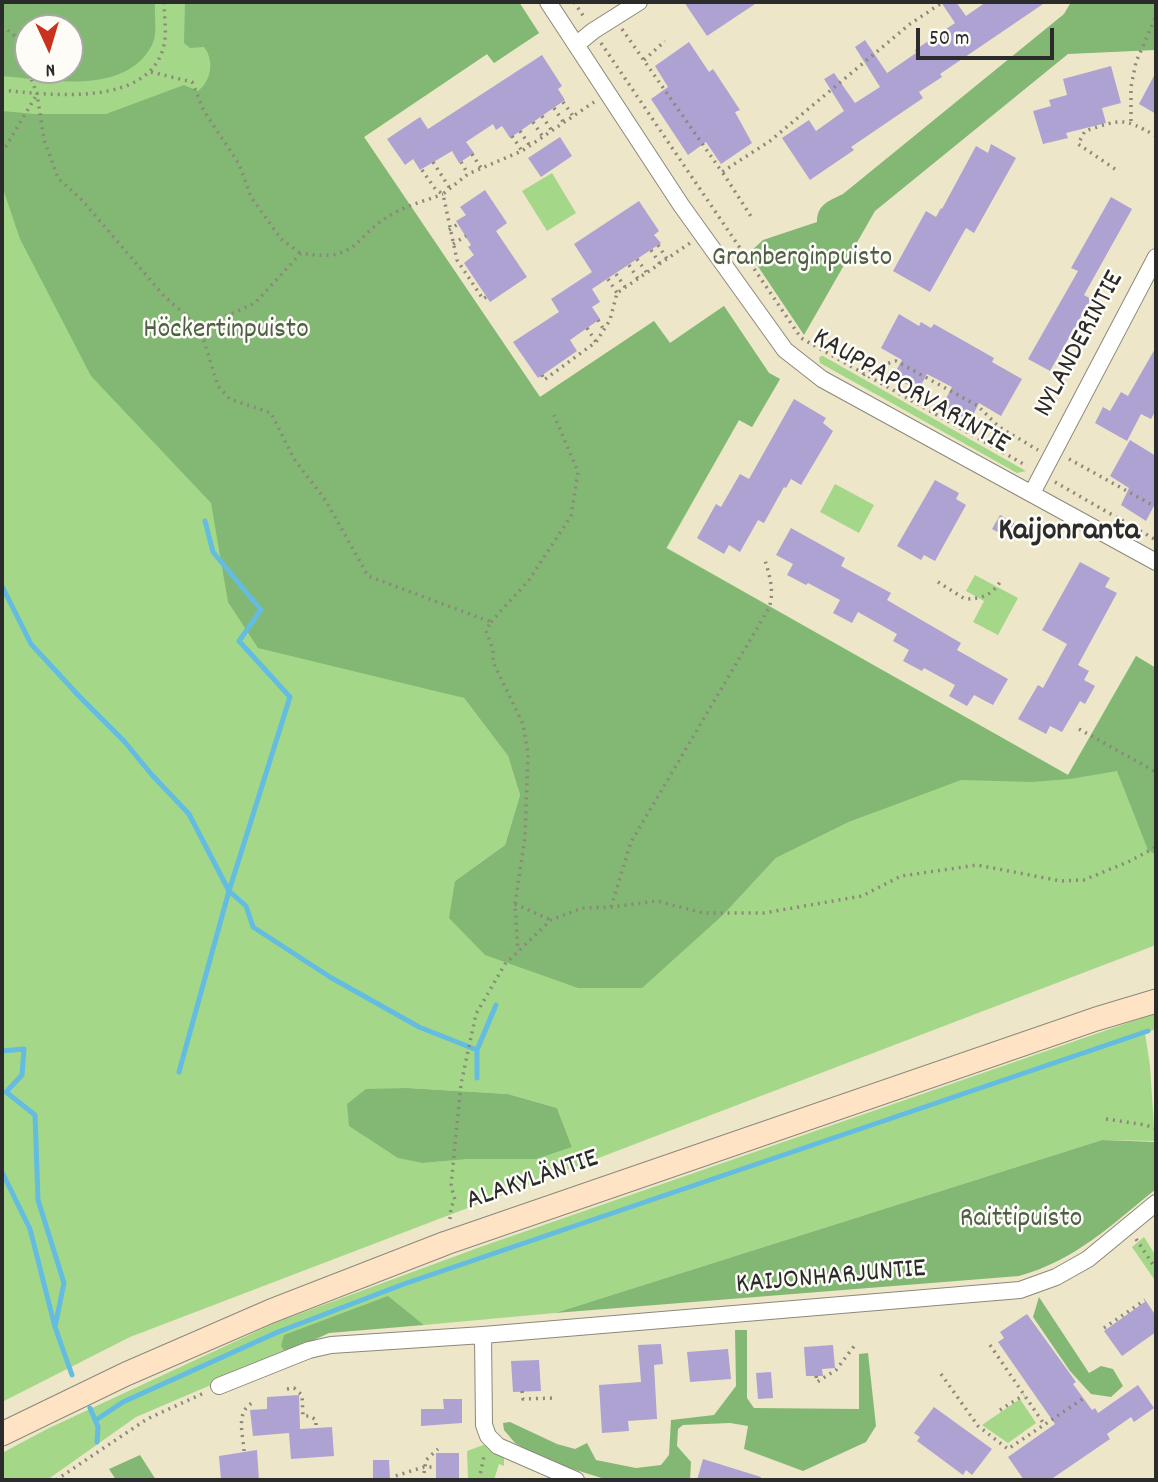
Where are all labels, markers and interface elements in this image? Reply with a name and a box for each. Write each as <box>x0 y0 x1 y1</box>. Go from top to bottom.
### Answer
north arrow <box>14 14 84 84</box>
scale bar <box>920 14 1058 58</box>
text: 50 m <box>929 25 969 55</box>
text: N <box>45 55 56 82</box>
park label: Granberginpuisto <box>712 243 892 277</box>
street label: NYLANDERINTIE <box>1028 266 1134 424</box>
park label: Höckertinpuisto <box>143 315 309 349</box>
street label: KAUPPAPORVARINTIE <box>805 323 1015 463</box>
district label: Kaijonranta <box>998 515 1140 553</box>
street label: ALAKYLÄNTIE <box>462 1144 604 1220</box>
park label: Raittipuisto <box>960 1204 1082 1238</box>
street label: KAIJONHARJUNTIE <box>735 1254 927 1304</box>

